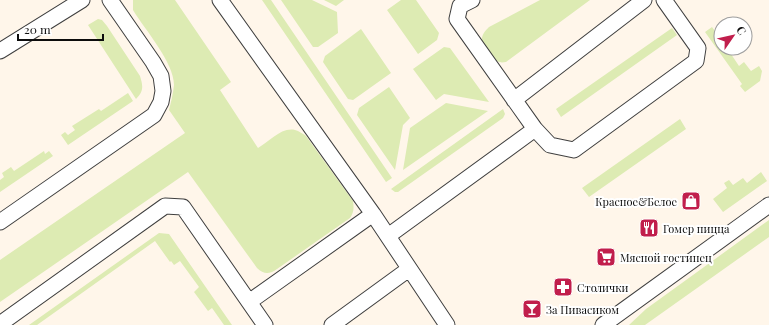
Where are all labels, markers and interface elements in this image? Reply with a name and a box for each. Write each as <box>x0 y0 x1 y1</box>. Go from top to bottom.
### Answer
scale bar <box>18 16 103 42</box>
north arrow <box>713 16 753 56</box>
text: 20 m <box>24 21 51 37</box>
text: С <box>733 23 750 38</box>
shop icon: Красное&Белое <box>680 190 702 212</box>
place label: Красное&Белое <box>595 194 677 209</box>
restaurant icon: Гомер пицца <box>638 217 660 239</box>
place label: Гомер пицца <box>663 221 730 236</box>
supermarket icon: Мясной гостинец <box>595 246 617 268</box>
place label: Мясной гостинец <box>620 250 712 265</box>
pharmacy icon: Столички <box>552 276 574 298</box>
place label: Столички <box>577 280 629 295</box>
bar icon: За Пивасиком <box>521 298 543 320</box>
place label: За Пивасиком <box>546 302 619 317</box>

